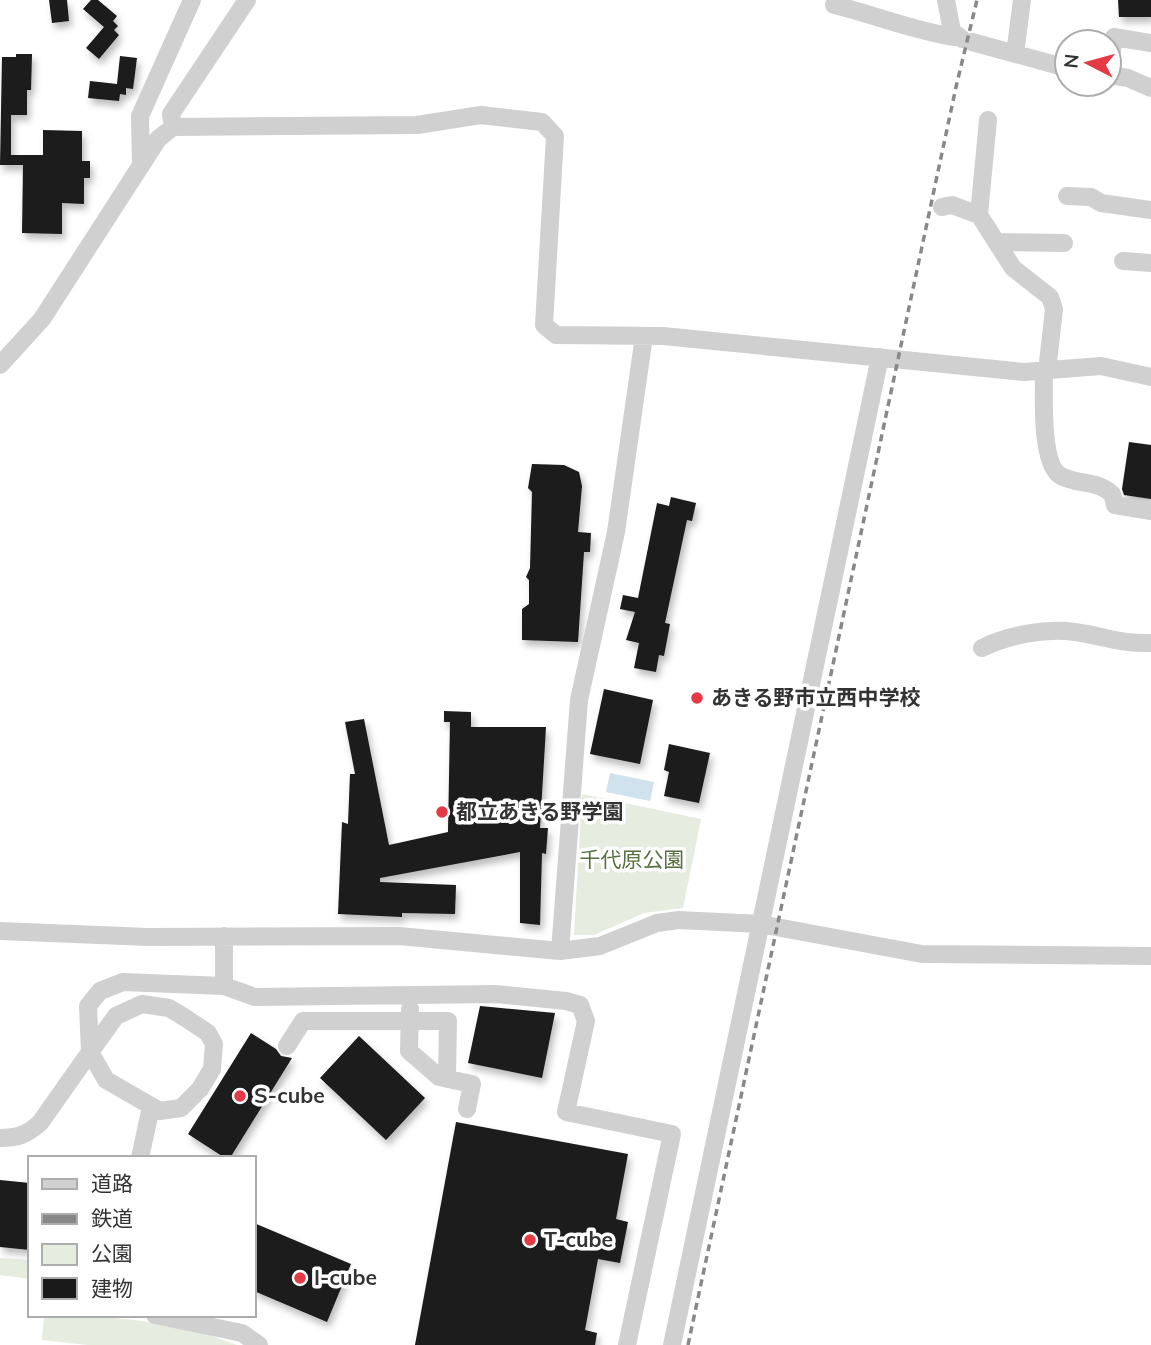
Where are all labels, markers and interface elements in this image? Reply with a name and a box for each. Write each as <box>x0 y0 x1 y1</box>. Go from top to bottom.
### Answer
north arrow <box>1053 28 1123 98</box>
text: N <box>1058 53 1084 70</box>
place label: あきる野市立西中学校 <box>711 684 921 710</box>
marker: あきる野市立西中学校 <box>689 690 705 706</box>
place label: 都立あきる野学園 <box>456 798 624 824</box>
marker: 都立あきる野学園 <box>434 804 450 820</box>
park label: 千代原公園 <box>580 846 685 872</box>
place label: S-cube <box>254 1082 325 1108</box>
marker: S-cube <box>232 1088 248 1104</box>
legend <box>28 1156 256 1317</box>
text: 道路 <box>91 1170 133 1196</box>
text: 鉄道 <box>91 1205 133 1231</box>
place label: T-cube <box>544 1226 613 1252</box>
marker: T-cube <box>522 1232 538 1248</box>
text: 公園 <box>91 1240 133 1266</box>
place label: I-cube <box>314 1264 377 1290</box>
marker: I-cube <box>292 1270 308 1286</box>
text: 建物 <box>91 1275 133 1301</box>

